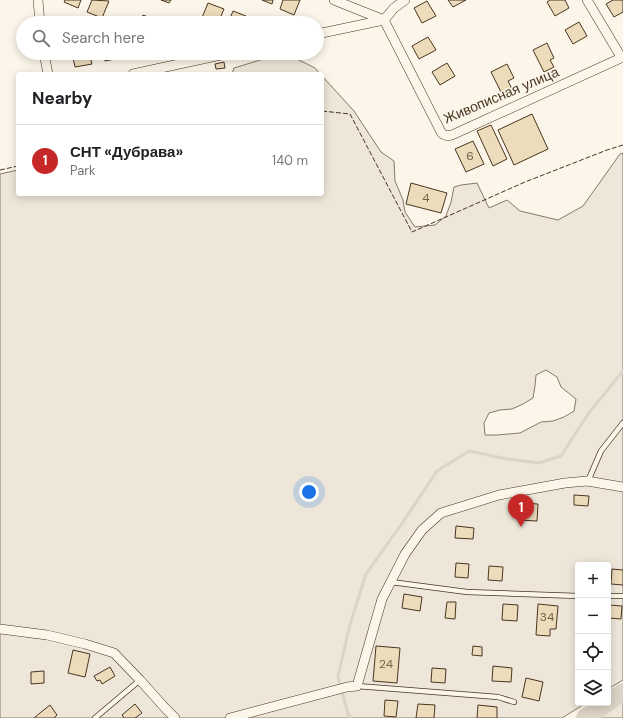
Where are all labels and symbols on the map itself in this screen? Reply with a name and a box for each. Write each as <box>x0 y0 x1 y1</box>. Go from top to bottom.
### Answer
street label: Живописная улица <box>441 63 562 127</box>
house number: 6 <box>466 148 474 164</box>
house number: 4 <box>422 190 430 206</box>
your location <box>299 482 319 502</box>
pin: 1 <box>508 494 534 527</box>
house number: 34 <box>540 609 554 625</box>
house number: 24 <box>379 656 393 672</box>

